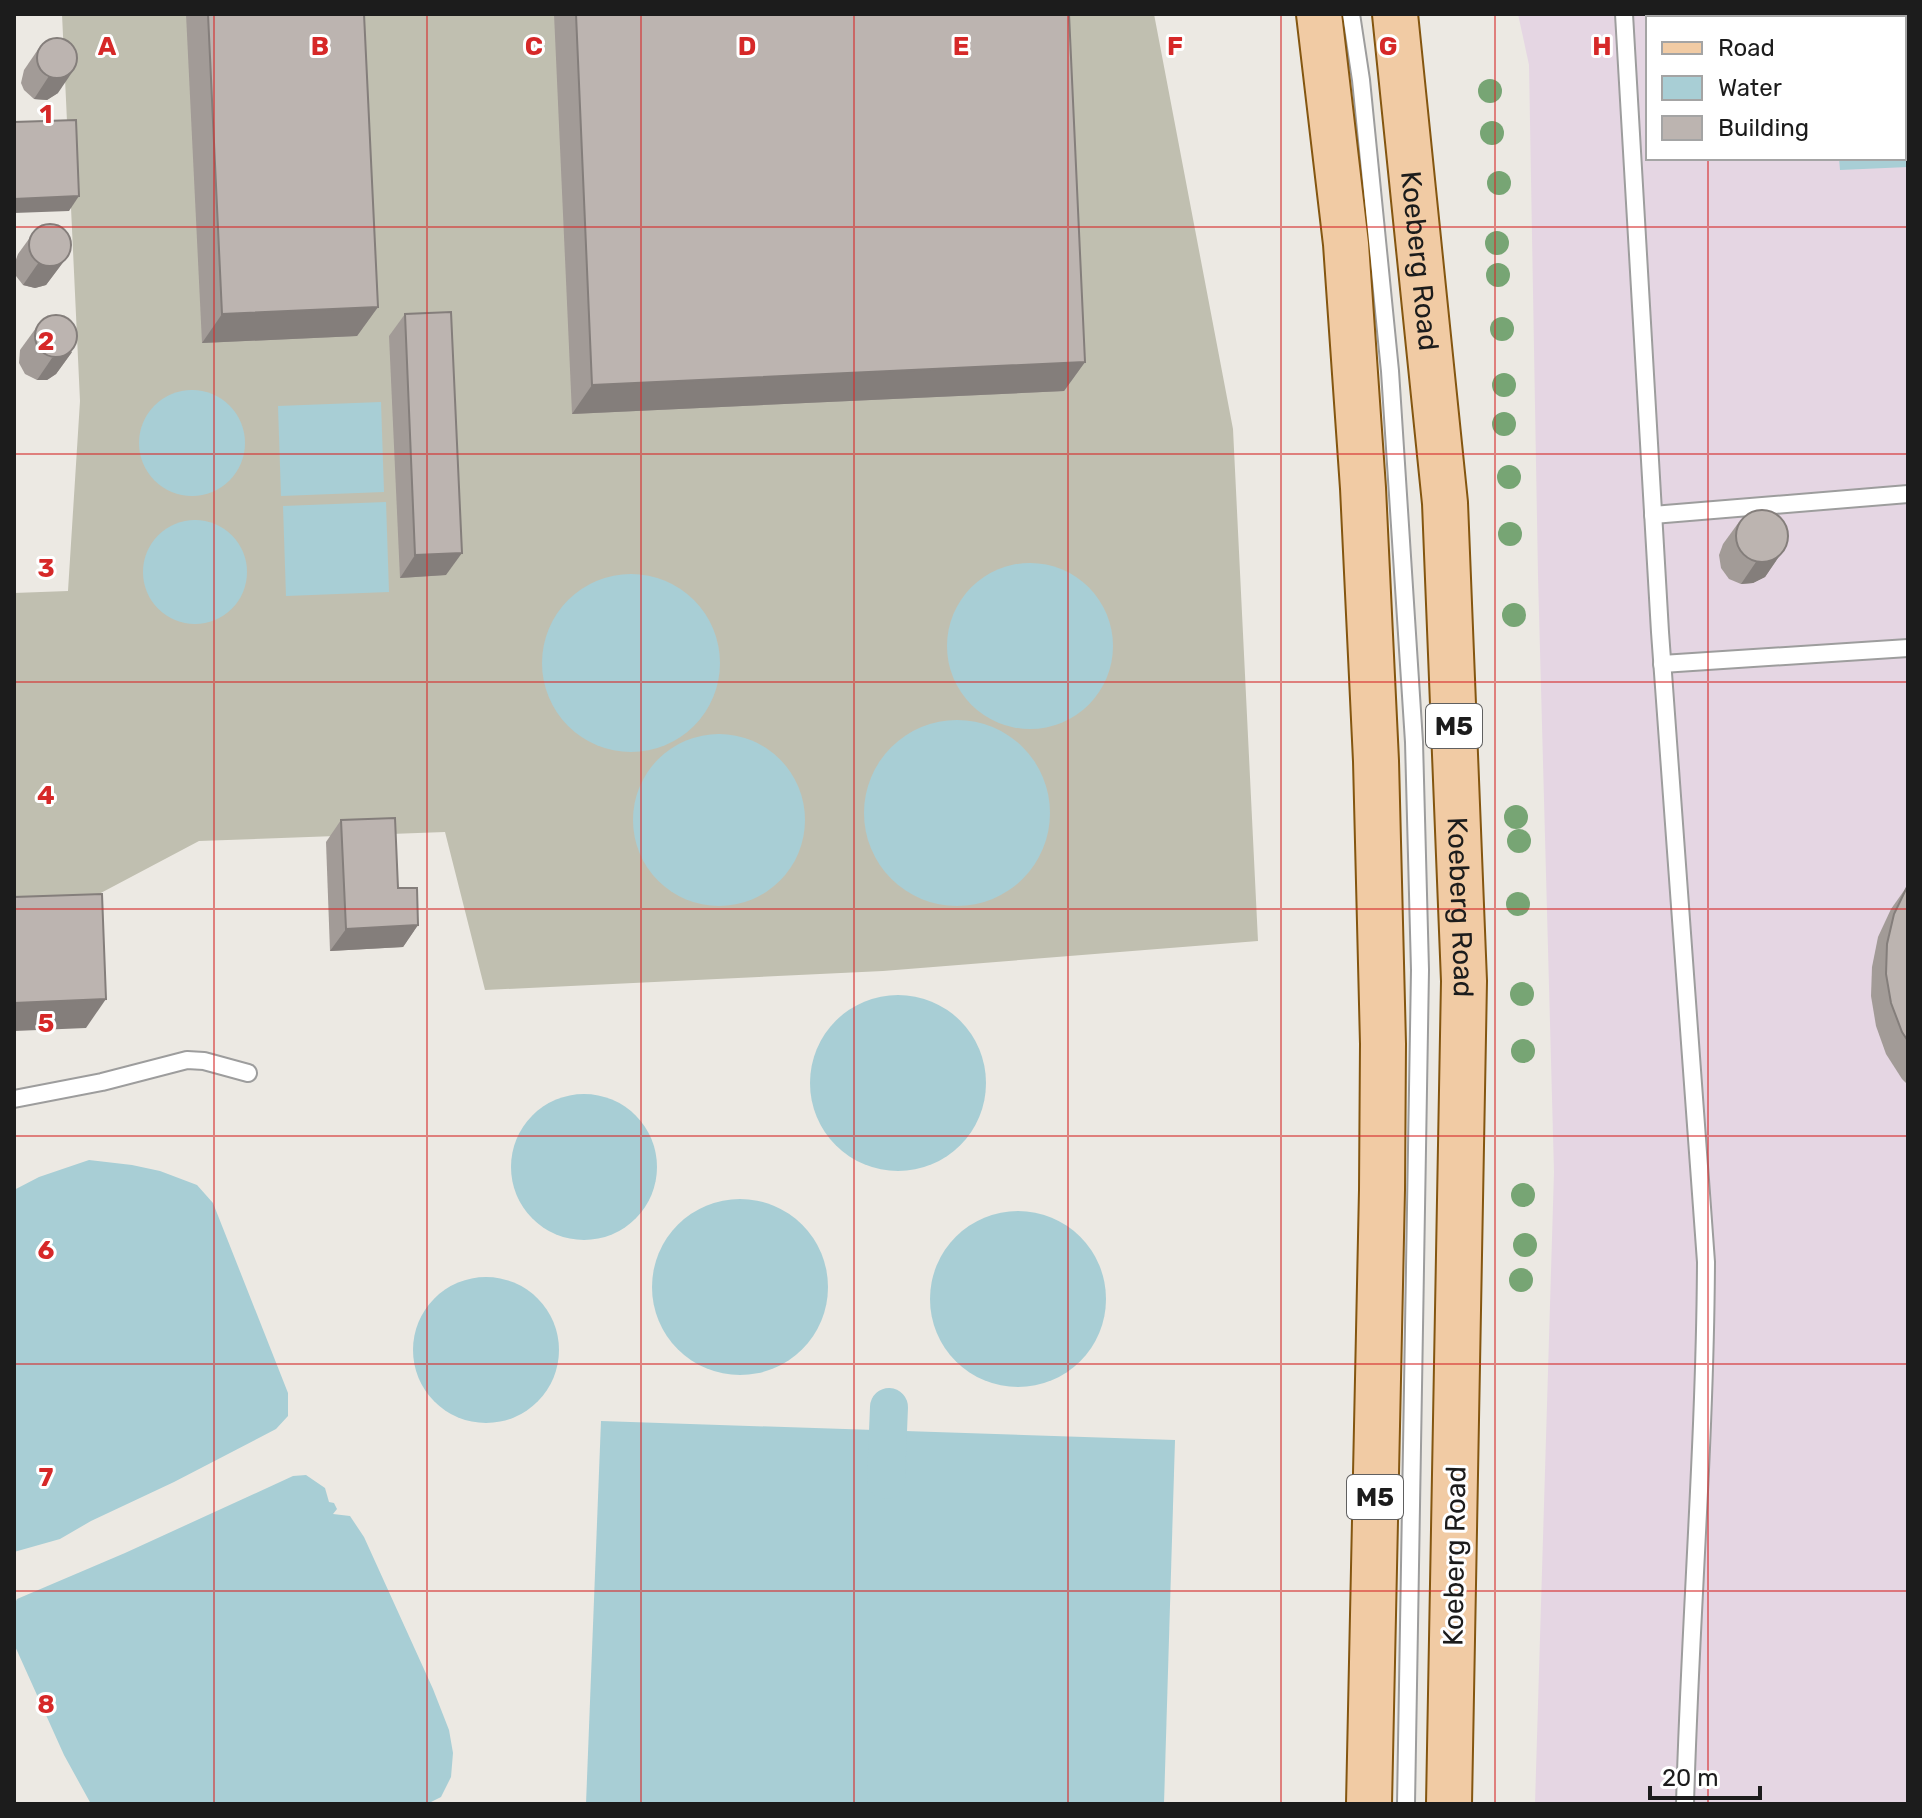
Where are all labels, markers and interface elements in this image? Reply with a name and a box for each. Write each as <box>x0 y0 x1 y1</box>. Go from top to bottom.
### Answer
legend <box>1646 16 1906 160</box>
text: A <box>98 31 117 62</box>
text: B <box>311 31 329 62</box>
text: C <box>525 31 543 62</box>
text: D <box>738 31 756 62</box>
text: E <box>953 31 969 62</box>
text: F <box>1167 31 1183 62</box>
text: G <box>1379 31 1397 62</box>
text: H <box>1592 31 1612 62</box>
text: Road <box>1718 34 1775 62</box>
text: Water <box>1718 74 1782 102</box>
text: 1 <box>40 99 52 130</box>
text: Building <box>1718 114 1809 142</box>
street label: Koeberg Road <box>1394 169 1445 352</box>
text: 2 <box>38 326 54 357</box>
text: 3 <box>37 553 55 584</box>
road number: M5 <box>1426 704 1482 748</box>
text: 4 <box>37 780 55 811</box>
street label: Koeberg Road <box>1440 816 1480 998</box>
text: 5 <box>38 1008 54 1039</box>
text: 6 <box>38 1235 55 1266</box>
text: 7 <box>39 1462 54 1493</box>
street label: Koeberg Road <box>1436 1466 1473 1646</box>
road number: M5 <box>1347 1475 1403 1519</box>
text: 8 <box>37 1689 55 1720</box>
scale bar <box>1650 1750 1760 1800</box>
text: 20 m <box>1662 1764 1719 1792</box>

